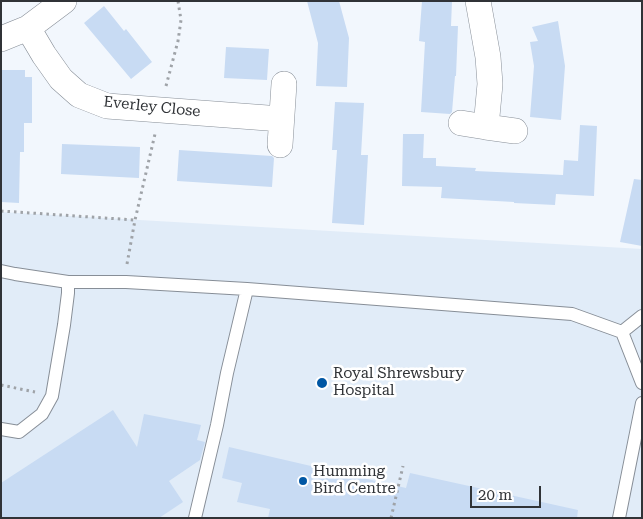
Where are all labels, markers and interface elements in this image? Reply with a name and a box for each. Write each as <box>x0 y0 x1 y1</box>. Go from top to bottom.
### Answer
street label: Everley Close <box>103 93 201 121</box>
place label: Royal Shrewsbury Hospital <box>333 365 464 400</box>
marker: Royal Shrewsbury Hospital <box>315 376 329 390</box>
place label: Humming Bird Centre <box>313 463 396 498</box>
marker: Humming Bird Centre <box>297 475 309 487</box>
scale bar <box>473 476 544 508</box>
text: 20 m <box>478 486 512 504</box>

